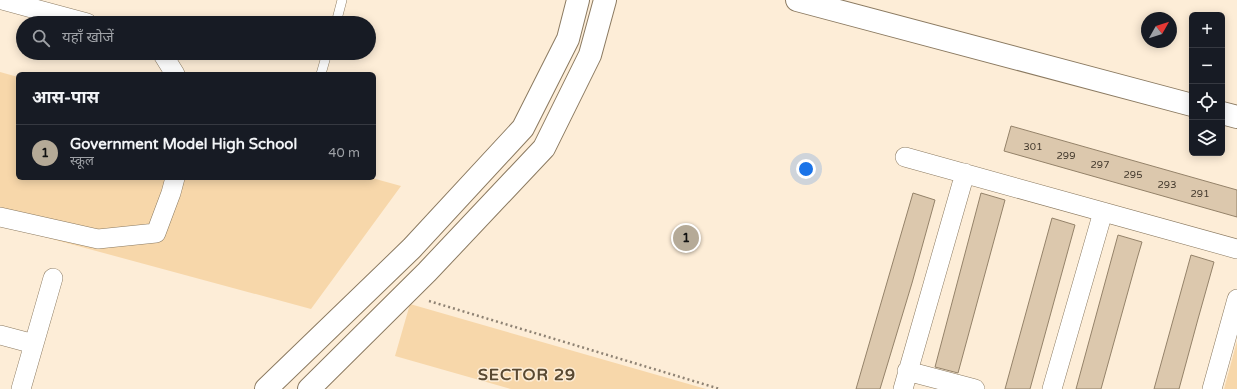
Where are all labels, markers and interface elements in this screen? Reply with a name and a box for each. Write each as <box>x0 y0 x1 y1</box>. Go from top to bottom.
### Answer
north arrow <box>1141 12 1177 48</box>
map controls <box>1189 12 1225 156</box>
button: + <box>1189 12 1225 48</box>
search box <box>16 16 376 60</box>
icon: search <box>30 27 52 49</box>
text: यहाँ खोजें <box>62 28 114 46</box>
button: − <box>1189 48 1225 84</box>
button: locate <box>1189 84 1225 120</box>
text: आस-पास <box>32 87 99 108</box>
button: layers <box>1189 120 1225 156</box>
text: Government Model High School <box>70 135 297 153</box>
house number: 301 <box>1024 141 1042 153</box>
text: 1 <box>41 145 49 161</box>
text: 40 m <box>328 145 360 161</box>
house number: 299 <box>1057 150 1075 162</box>
text: स्कूल <box>70 153 94 169</box>
your location <box>796 159 816 179</box>
house number: 297 <box>1091 159 1109 171</box>
house number: 295 <box>1124 169 1142 181</box>
house number: 293 <box>1158 179 1176 191</box>
house number: 291 <box>1191 188 1209 200</box>
pin: 1 <box>673 223 699 253</box>
district label: SECTOR 29 <box>478 365 576 385</box>

